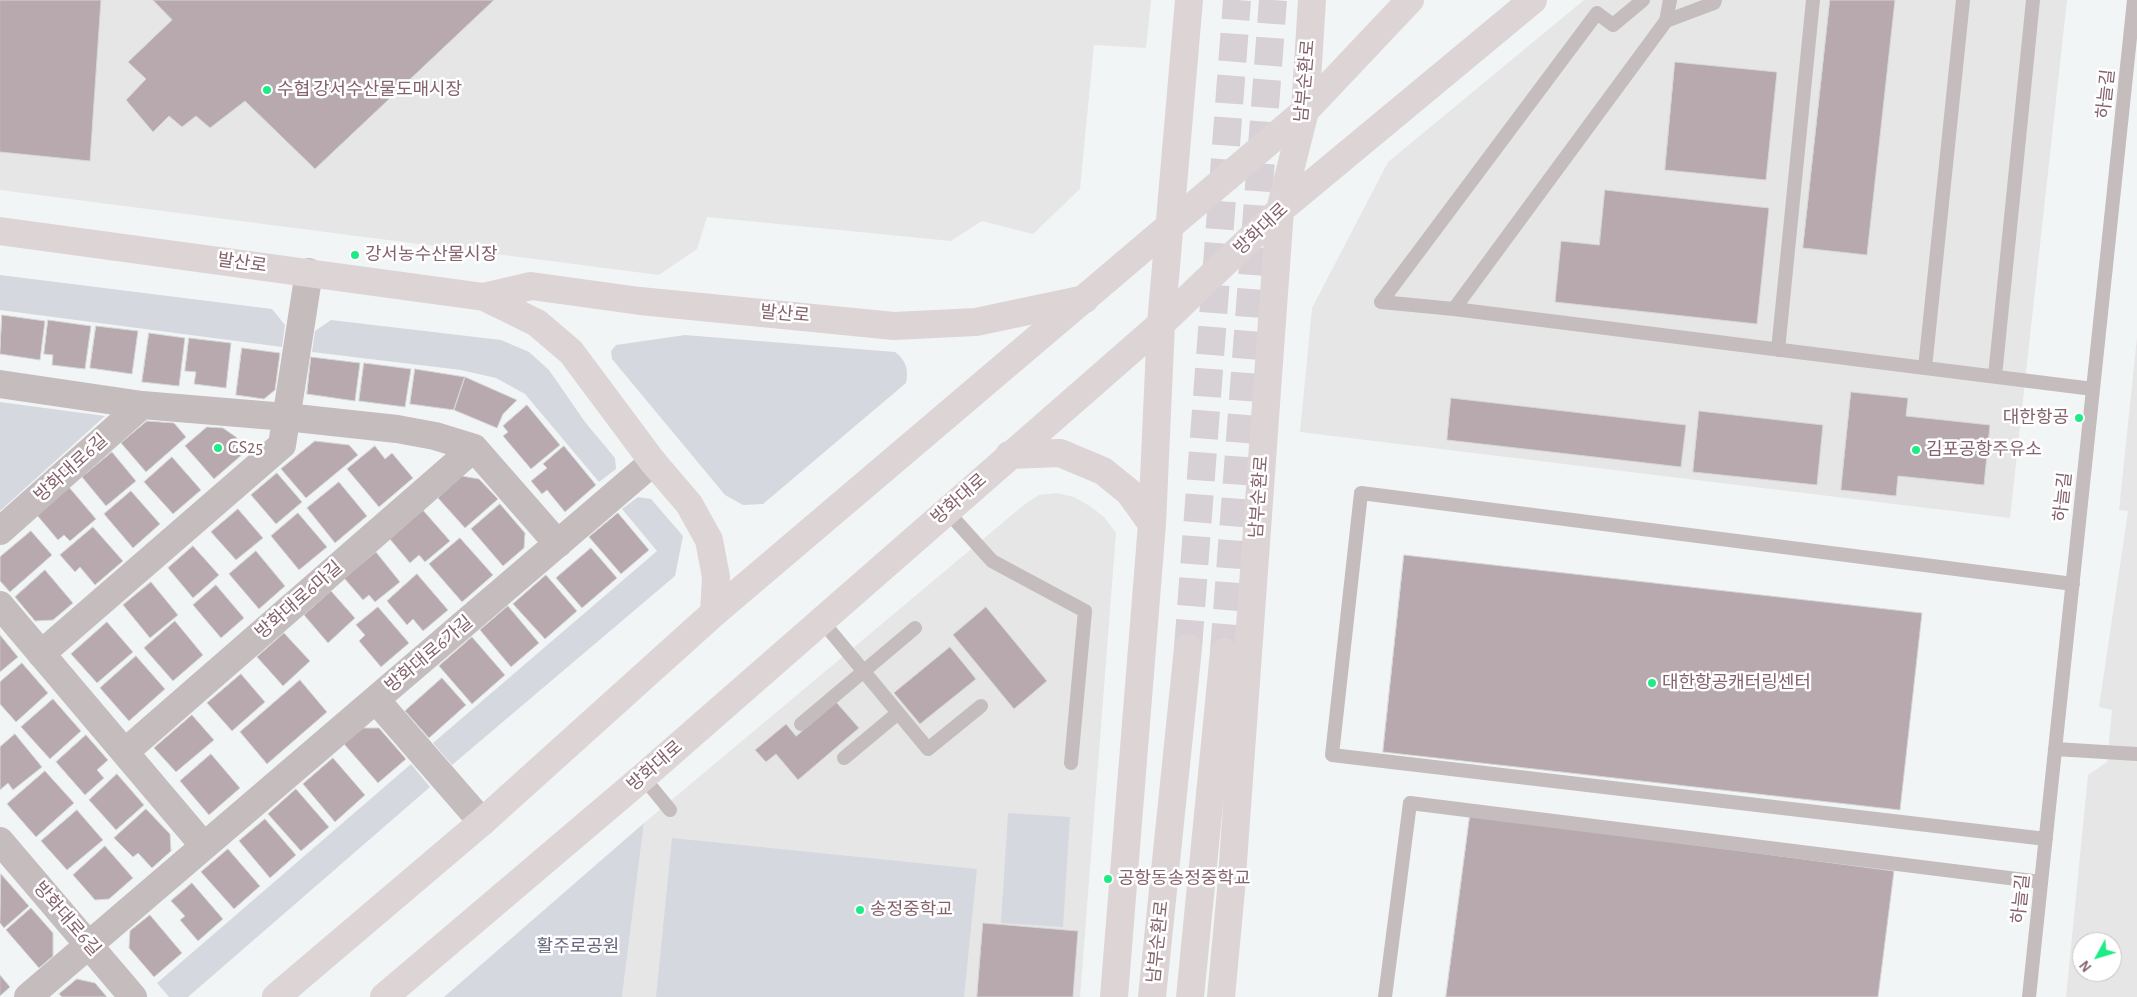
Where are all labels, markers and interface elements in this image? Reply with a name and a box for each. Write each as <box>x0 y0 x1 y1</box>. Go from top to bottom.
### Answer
street label: 남부순환로 <box>1291 39 1319 123</box>
street label: 하늘길 <box>2093 68 2119 120</box>
place label: 수협 강서수산물도매시장 <box>277 79 462 101</box>
marker: 수협 강서수산물도매시장 <box>261 84 273 96</box>
street label: 방화대로 <box>1229 199 1293 259</box>
place label: 강서농수산물시장 <box>365 244 497 266</box>
street label: 발산로 <box>216 249 268 277</box>
marker: 강서농수산물시장 <box>349 249 361 261</box>
street label: 발산로 <box>759 301 811 327</box>
place label: 대한항공 <box>2003 407 2069 429</box>
marker: 대한항공 <box>2073 412 2085 424</box>
street label: 방화대로6길 <box>30 429 112 507</box>
place label: GS25 <box>228 437 263 459</box>
place label: 김포공항주유소 <box>1926 439 2042 461</box>
marker: GS25 <box>212 442 224 454</box>
marker: 김포공항주유소 <box>1910 444 1922 456</box>
street label: 남부순환로 <box>1245 455 1273 539</box>
street label: 방화대로 <box>927 469 991 529</box>
street label: 하늘길 <box>2050 471 2076 523</box>
street label: 방화대로6마길 <box>251 556 347 644</box>
street label: 방화대로6가길 <box>381 611 477 697</box>
place label: 대한항공캐터링센터 <box>1662 672 1811 694</box>
marker: 대한항공캐터링센터 <box>1646 677 1658 689</box>
street label: 방화대로 <box>623 736 687 796</box>
place label: 공항동송정중학교 <box>1118 868 1250 890</box>
marker: 공항동송정중학교 <box>1102 873 1114 885</box>
street label: 하늘길 <box>2008 873 2034 925</box>
street label: 방화대로6길 <box>29 877 105 961</box>
place label: 송정중학교 <box>870 899 953 921</box>
street label: 남부순환로 <box>1143 900 1173 984</box>
marker: 송정중학교 <box>854 904 866 916</box>
north arrow <box>2072 932 2122 982</box>
park label: 활주로공원 <box>537 936 619 958</box>
text: N <box>2078 958 2095 974</box>

